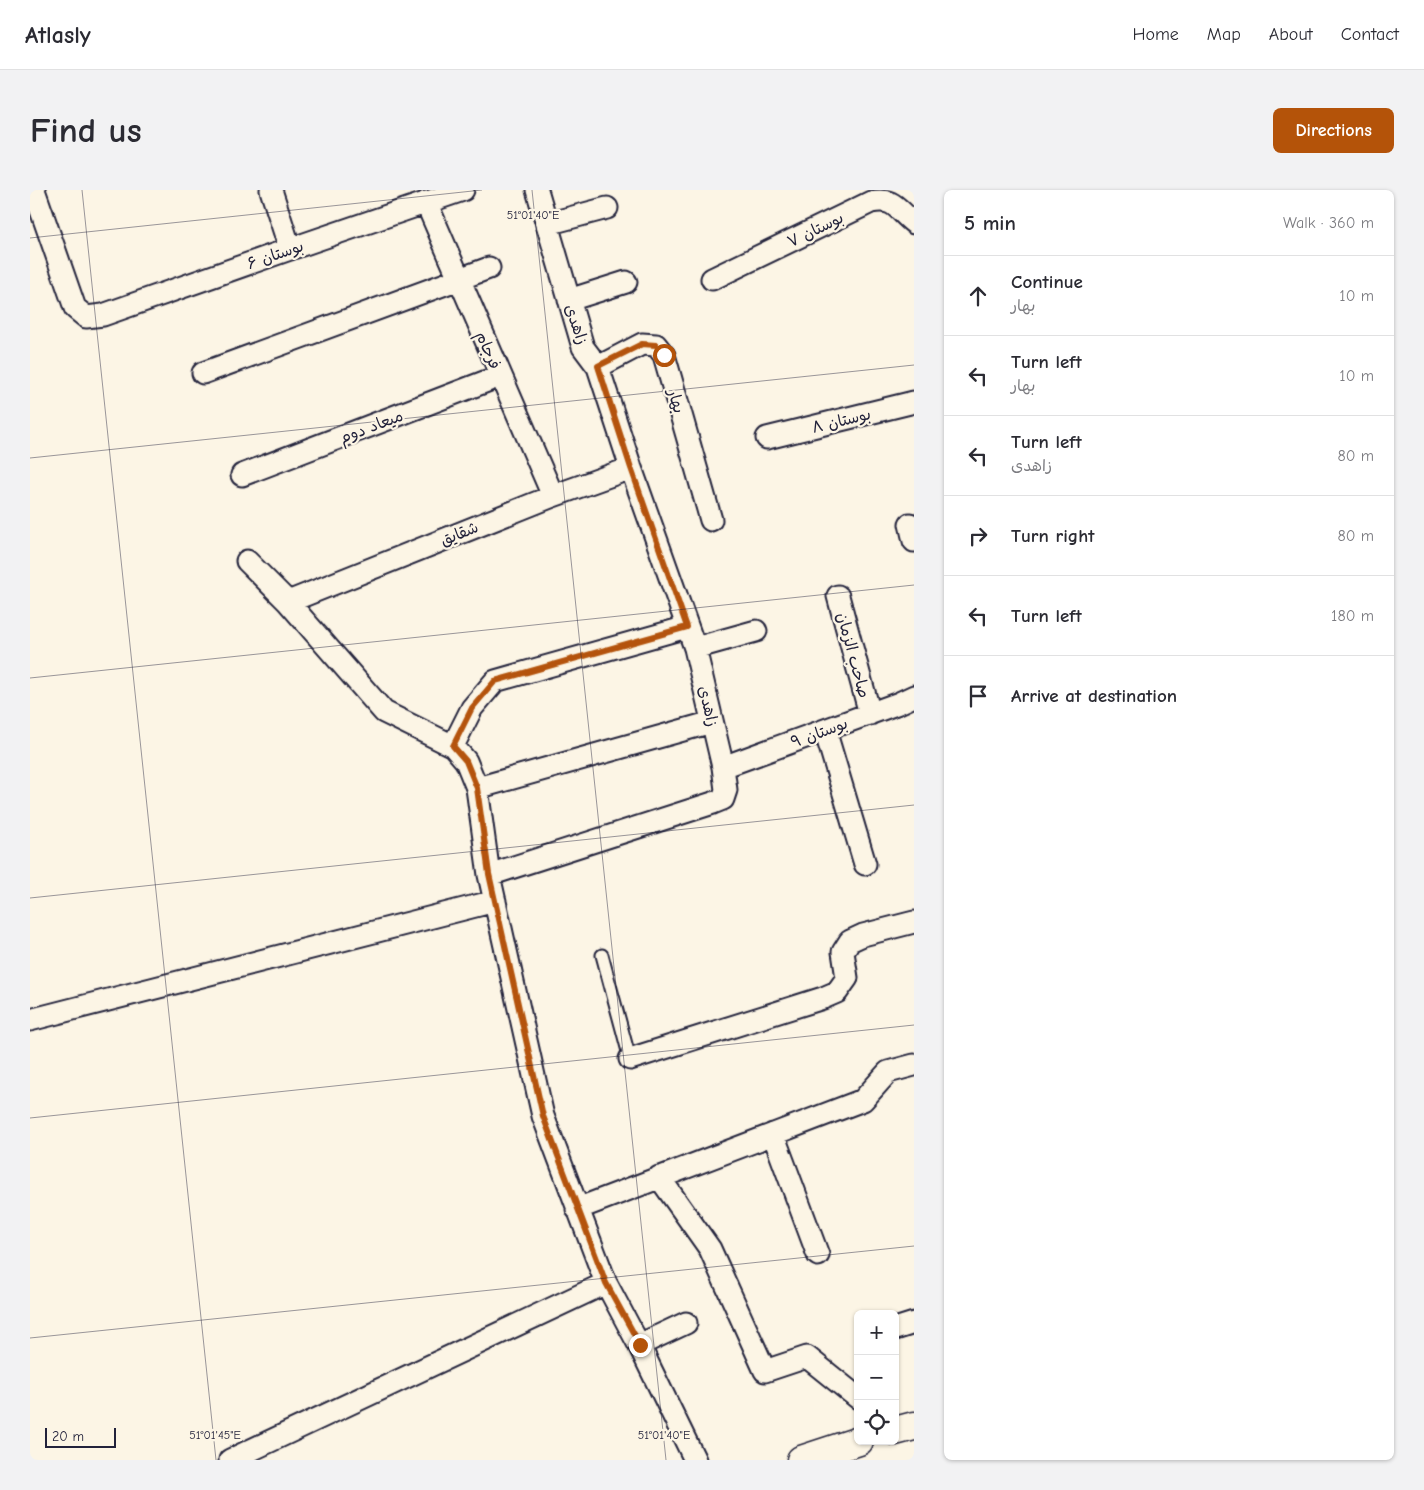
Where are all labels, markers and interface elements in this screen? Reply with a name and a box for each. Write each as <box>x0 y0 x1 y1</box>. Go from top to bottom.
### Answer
text: Atlasly <box>25 21 91 49</box>
text: Home <box>1132 24 1179 45</box>
text: Map <box>1207 24 1241 45</box>
text: About <box>1269 24 1313 45</box>
text: Contact <box>1341 24 1399 45</box>
button: Directions <box>1273 108 1394 153</box>
text: Find us <box>30 110 142 151</box>
text: 51°01'40"E <box>507 208 559 222</box>
street label: بوستان ۷ <box>784 209 847 252</box>
text: 5 min <box>964 211 1016 235</box>
text: Walk · 360 m <box>1283 214 1374 232</box>
street label: بوستان ۶ <box>245 237 306 274</box>
text: Continue <box>1011 271 1083 293</box>
icon: ahead <box>964 282 992 310</box>
text: 10 m <box>1339 287 1374 305</box>
text: بهار <box>1011 297 1035 315</box>
street label: زاهدی <box>561 302 591 347</box>
street label: فرجام <box>469 329 504 373</box>
route start <box>653 344 676 367</box>
text: Turn left <box>1011 351 1082 373</box>
icon: left <box>964 362 992 390</box>
text: 10 m <box>1339 367 1374 385</box>
text: بهار <box>1011 377 1035 395</box>
street label: بهار <box>663 385 688 415</box>
street label: بوستان ۸ <box>810 405 873 438</box>
street label: میعاد دوم <box>337 407 407 450</box>
text: Turn left <box>1011 431 1082 453</box>
icon: left <box>964 442 992 470</box>
text: 80 m <box>1337 447 1374 465</box>
text: زاهدی <box>1011 457 1052 475</box>
street label: شقایق <box>438 518 481 550</box>
icon: right <box>964 522 992 550</box>
text: Turn right <box>1011 525 1095 547</box>
text: 80 m <box>1337 527 1374 545</box>
icon: left <box>964 602 992 630</box>
text: Turn left <box>1011 605 1082 627</box>
text: 180 m <box>1331 607 1374 625</box>
street label: صاحب الزمان <box>833 610 873 700</box>
icon: arrive <box>964 682 992 710</box>
street label: زاهدی <box>695 684 721 728</box>
text: Arrive at destination <box>1011 685 1177 707</box>
street label: بوستان ۹ <box>788 714 851 752</box>
map controls <box>854 1310 899 1445</box>
button: + <box>854 1310 899 1355</box>
route end <box>629 1334 652 1357</box>
button: − <box>854 1355 899 1400</box>
button: locate <box>854 1400 899 1445</box>
scale bar <box>45 1425 116 1448</box>
text: 20 m <box>52 1428 84 1445</box>
text: 51°01'45"E <box>189 1428 241 1442</box>
text: 51°01'40"E <box>638 1428 690 1442</box>

